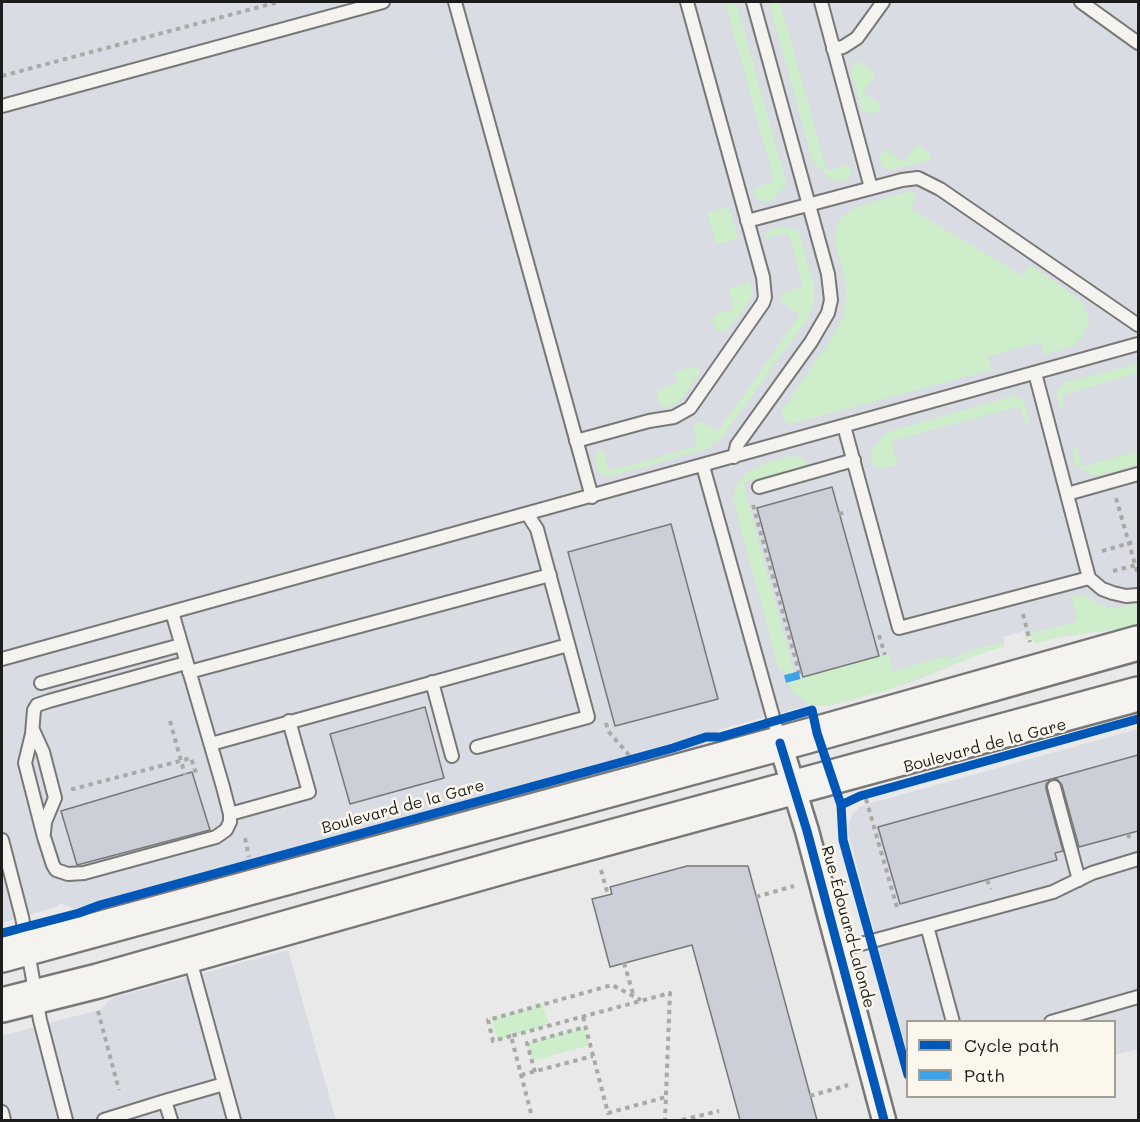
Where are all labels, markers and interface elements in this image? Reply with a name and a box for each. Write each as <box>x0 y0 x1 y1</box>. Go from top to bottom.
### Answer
street label: Boulevard de la Gare <box>901 715 1069 777</box>
street label: Boulevard de la Gare <box>319 776 487 838</box>
street label: Rue Édouard-Lalonde <box>817 844 879 1010</box>
legend <box>906 1020 1116 1098</box>
text: Cycle path <box>964 1033 1059 1057</box>
text: Path <box>964 1063 1004 1087</box>

